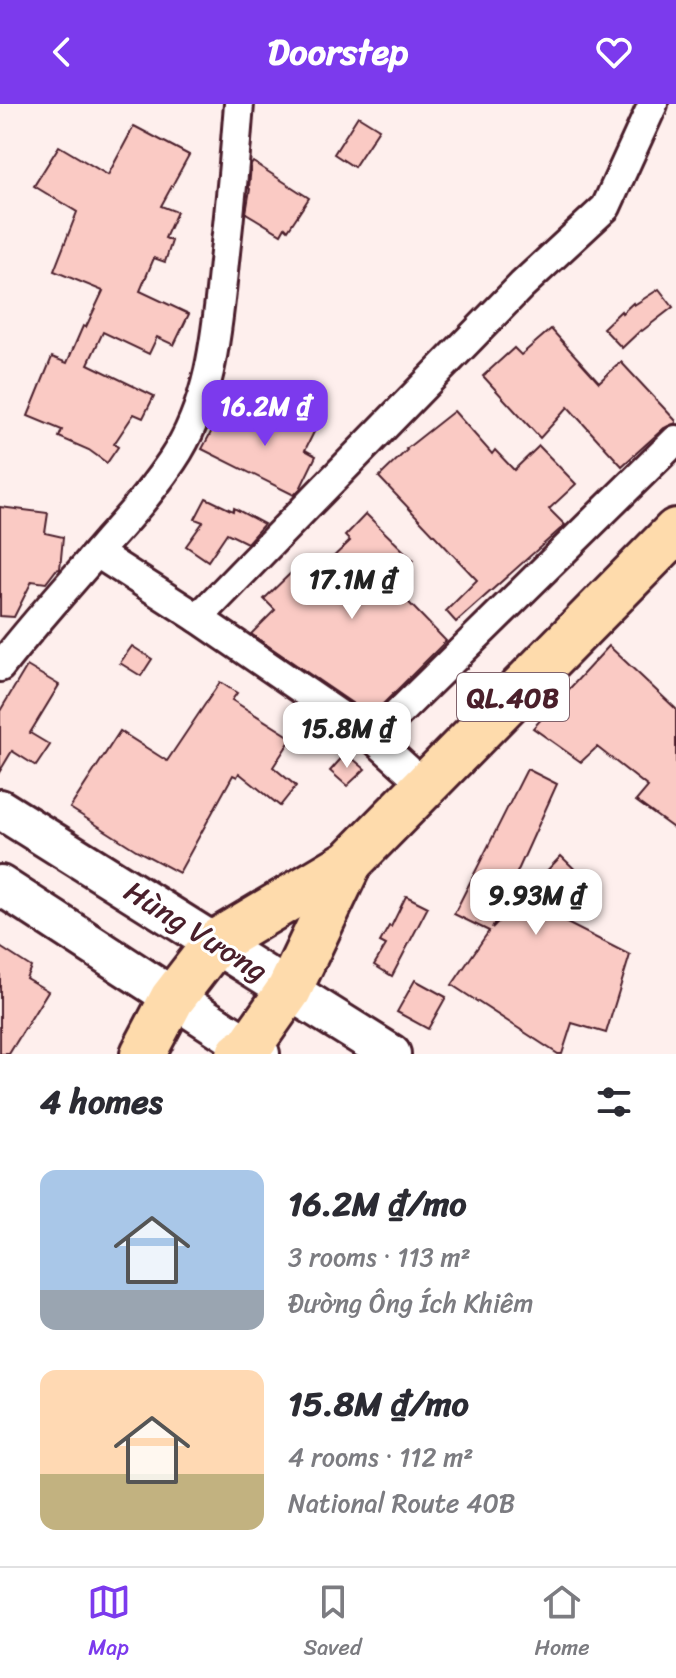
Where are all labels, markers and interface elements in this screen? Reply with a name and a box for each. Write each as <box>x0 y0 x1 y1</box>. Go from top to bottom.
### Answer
text: Doorstep <box>268 20 408 84</box>
icon: back <box>40 30 84 74</box>
icon: heart <box>592 30 636 74</box>
pin: 16.2M ₫ <box>191 380 339 448</box>
text: 16.2M ₫ <box>220 383 310 429</box>
pin: 17.1M ₫ <box>278 553 426 621</box>
text: 17.1M ₫ <box>309 556 395 602</box>
road number: QL.40B <box>457 673 569 721</box>
pin: 15.8M ₫ <box>273 702 421 770</box>
text: 15.8M ₫ <box>301 705 393 751</box>
street label: Hùng Vương <box>113 865 279 997</box>
pin: 9.93M ₫ <box>462 869 610 937</box>
text: 9.93M ₫ <box>488 872 584 918</box>
text: 4 homes <box>40 1072 163 1132</box>
icon: filters <box>592 1080 636 1124</box>
text: 16.2M ₫/mo <box>288 1174 467 1234</box>
icon: home <box>104 1202 200 1298</box>
text: 3 rooms · 113 m² <box>288 1234 471 1280</box>
text: Đường Ông Ích Khiêm <box>288 1280 533 1326</box>
text: 15.8M ₫/mo <box>288 1374 469 1434</box>
icon: home <box>104 1402 200 1498</box>
text: 4 rooms · 112 m² <box>288 1434 473 1480</box>
text: National Route 40B <box>288 1480 515 1526</box>
tab: Map <box>87 1580 131 1667</box>
tab: Saved <box>304 1580 362 1667</box>
tab: Home <box>535 1580 589 1667</box>

